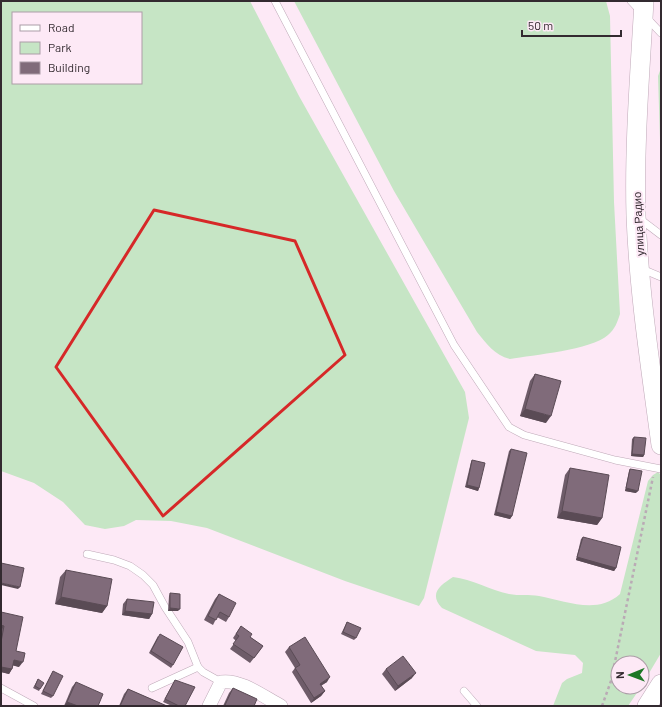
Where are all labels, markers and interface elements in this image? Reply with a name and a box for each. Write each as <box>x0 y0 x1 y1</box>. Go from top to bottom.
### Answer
legend <box>12 12 142 84</box>
scale bar <box>522 12 621 38</box>
text: 50 m <box>528 18 553 32</box>
text: Road <box>48 20 75 34</box>
text: Park <box>48 40 72 54</box>
text: Building <box>48 60 90 74</box>
street label: улица Радио <box>630 192 646 256</box>
north arrow <box>610 655 650 695</box>
text: N <box>613 671 626 679</box>

